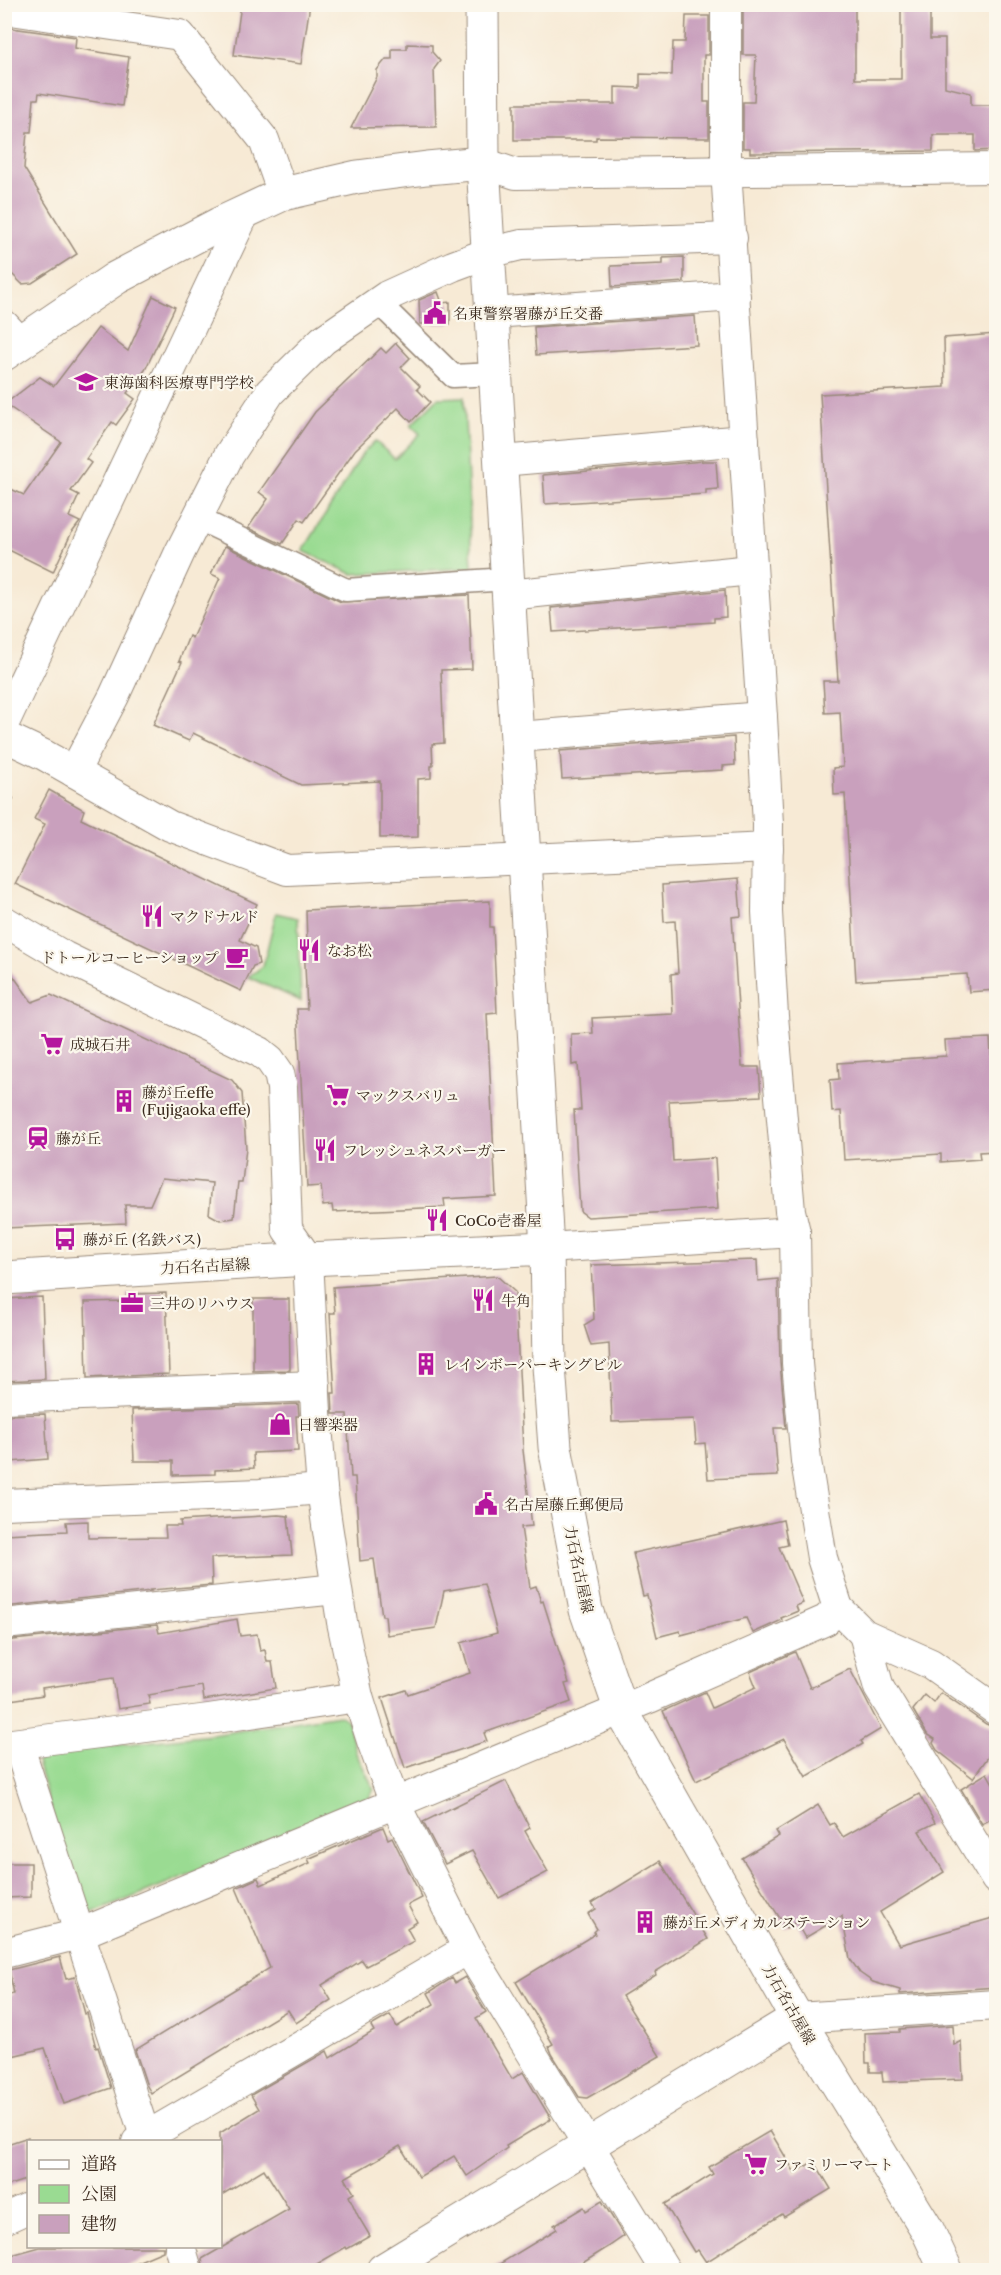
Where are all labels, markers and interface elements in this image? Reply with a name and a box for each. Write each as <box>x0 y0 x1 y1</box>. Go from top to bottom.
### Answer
public building icon: 名東警察署藤が丘交番 <box>422 300 448 326</box>
place label: 名東警察署藤が丘交番 <box>453 304 603 323</box>
school or university icon: 東海歯科医療専門学校 <box>73 369 99 395</box>
place label: 東海歯科医療専門学校 <box>104 373 254 392</box>
restaurant icon: マクドナルド <box>139 903 165 929</box>
place label: マクドナルド <box>170 907 259 926</box>
restaurant icon: なお松 <box>296 937 322 963</box>
place label: なお松 <box>327 941 372 960</box>
cafe icon: ドトールコーヒーショップ <box>224 944 250 970</box>
place label: ドトールコーヒーショップ <box>40 948 219 967</box>
supermarket icon: 成城石井 <box>39 1031 65 1057</box>
place label: 成城石井 <box>70 1035 130 1054</box>
supermarket icon: マックスバリュ <box>325 1082 351 1108</box>
place label: 藤が丘effe (Fujigaoka effe) <box>142 1083 251 1119</box>
place label: マックスバリュ <box>356 1086 460 1105</box>
building icon: 藤が丘effe (Fujigaoka effe) <box>111 1088 137 1114</box>
station icon: 藤が丘 <box>25 1125 51 1151</box>
place label: 藤が丘 <box>56 1129 101 1148</box>
restaurant icon: フレッシュネスバーガー <box>312 1137 338 1163</box>
place label: フレッシュネスバーガー <box>343 1141 507 1160</box>
restaurant icon: CoCo壱番屋 <box>424 1207 450 1233</box>
place label: CoCo壱番屋 <box>455 1211 542 1230</box>
bus stop icon: 藤が丘 (名鉄バス) <box>52 1226 78 1252</box>
place label: 藤が丘 (名鉄バス) <box>83 1230 201 1249</box>
street label: 力石名古屋線 <box>160 1254 250 1278</box>
restaurant icon: 牛角 <box>470 1287 496 1313</box>
office icon: 三井のリハウス <box>119 1290 145 1316</box>
place label: 牛角 <box>501 1291 531 1310</box>
place label: 三井のリハウス <box>150 1294 254 1313</box>
building icon: レインボーパーキングビル <box>413 1351 439 1377</box>
place label: レインボーパーキングビル <box>444 1355 622 1374</box>
shop icon: 日響楽器 <box>267 1411 293 1437</box>
place label: 日響楽器 <box>298 1415 358 1434</box>
public building icon: 名古屋藤丘郵便局 <box>473 1491 499 1517</box>
place label: 名古屋藤丘郵便局 <box>504 1495 624 1514</box>
street label: 力石名古屋線 <box>560 1523 598 1615</box>
building icon: 藤が丘メディカルステーション <box>632 1909 658 1935</box>
place label: 藤が丘メディカルステーション <box>663 1913 870 1932</box>
street label: 力石名古屋線 <box>758 1960 820 2048</box>
legend <box>27 2140 222 2248</box>
supermarket icon: ファミリーマート <box>743 2151 769 2177</box>
text: 道路 <box>81 2153 117 2175</box>
place label: ファミリーマート <box>774 2155 894 2174</box>
text: 公園 <box>81 2183 117 2205</box>
text: 建物 <box>81 2213 117 2235</box>

